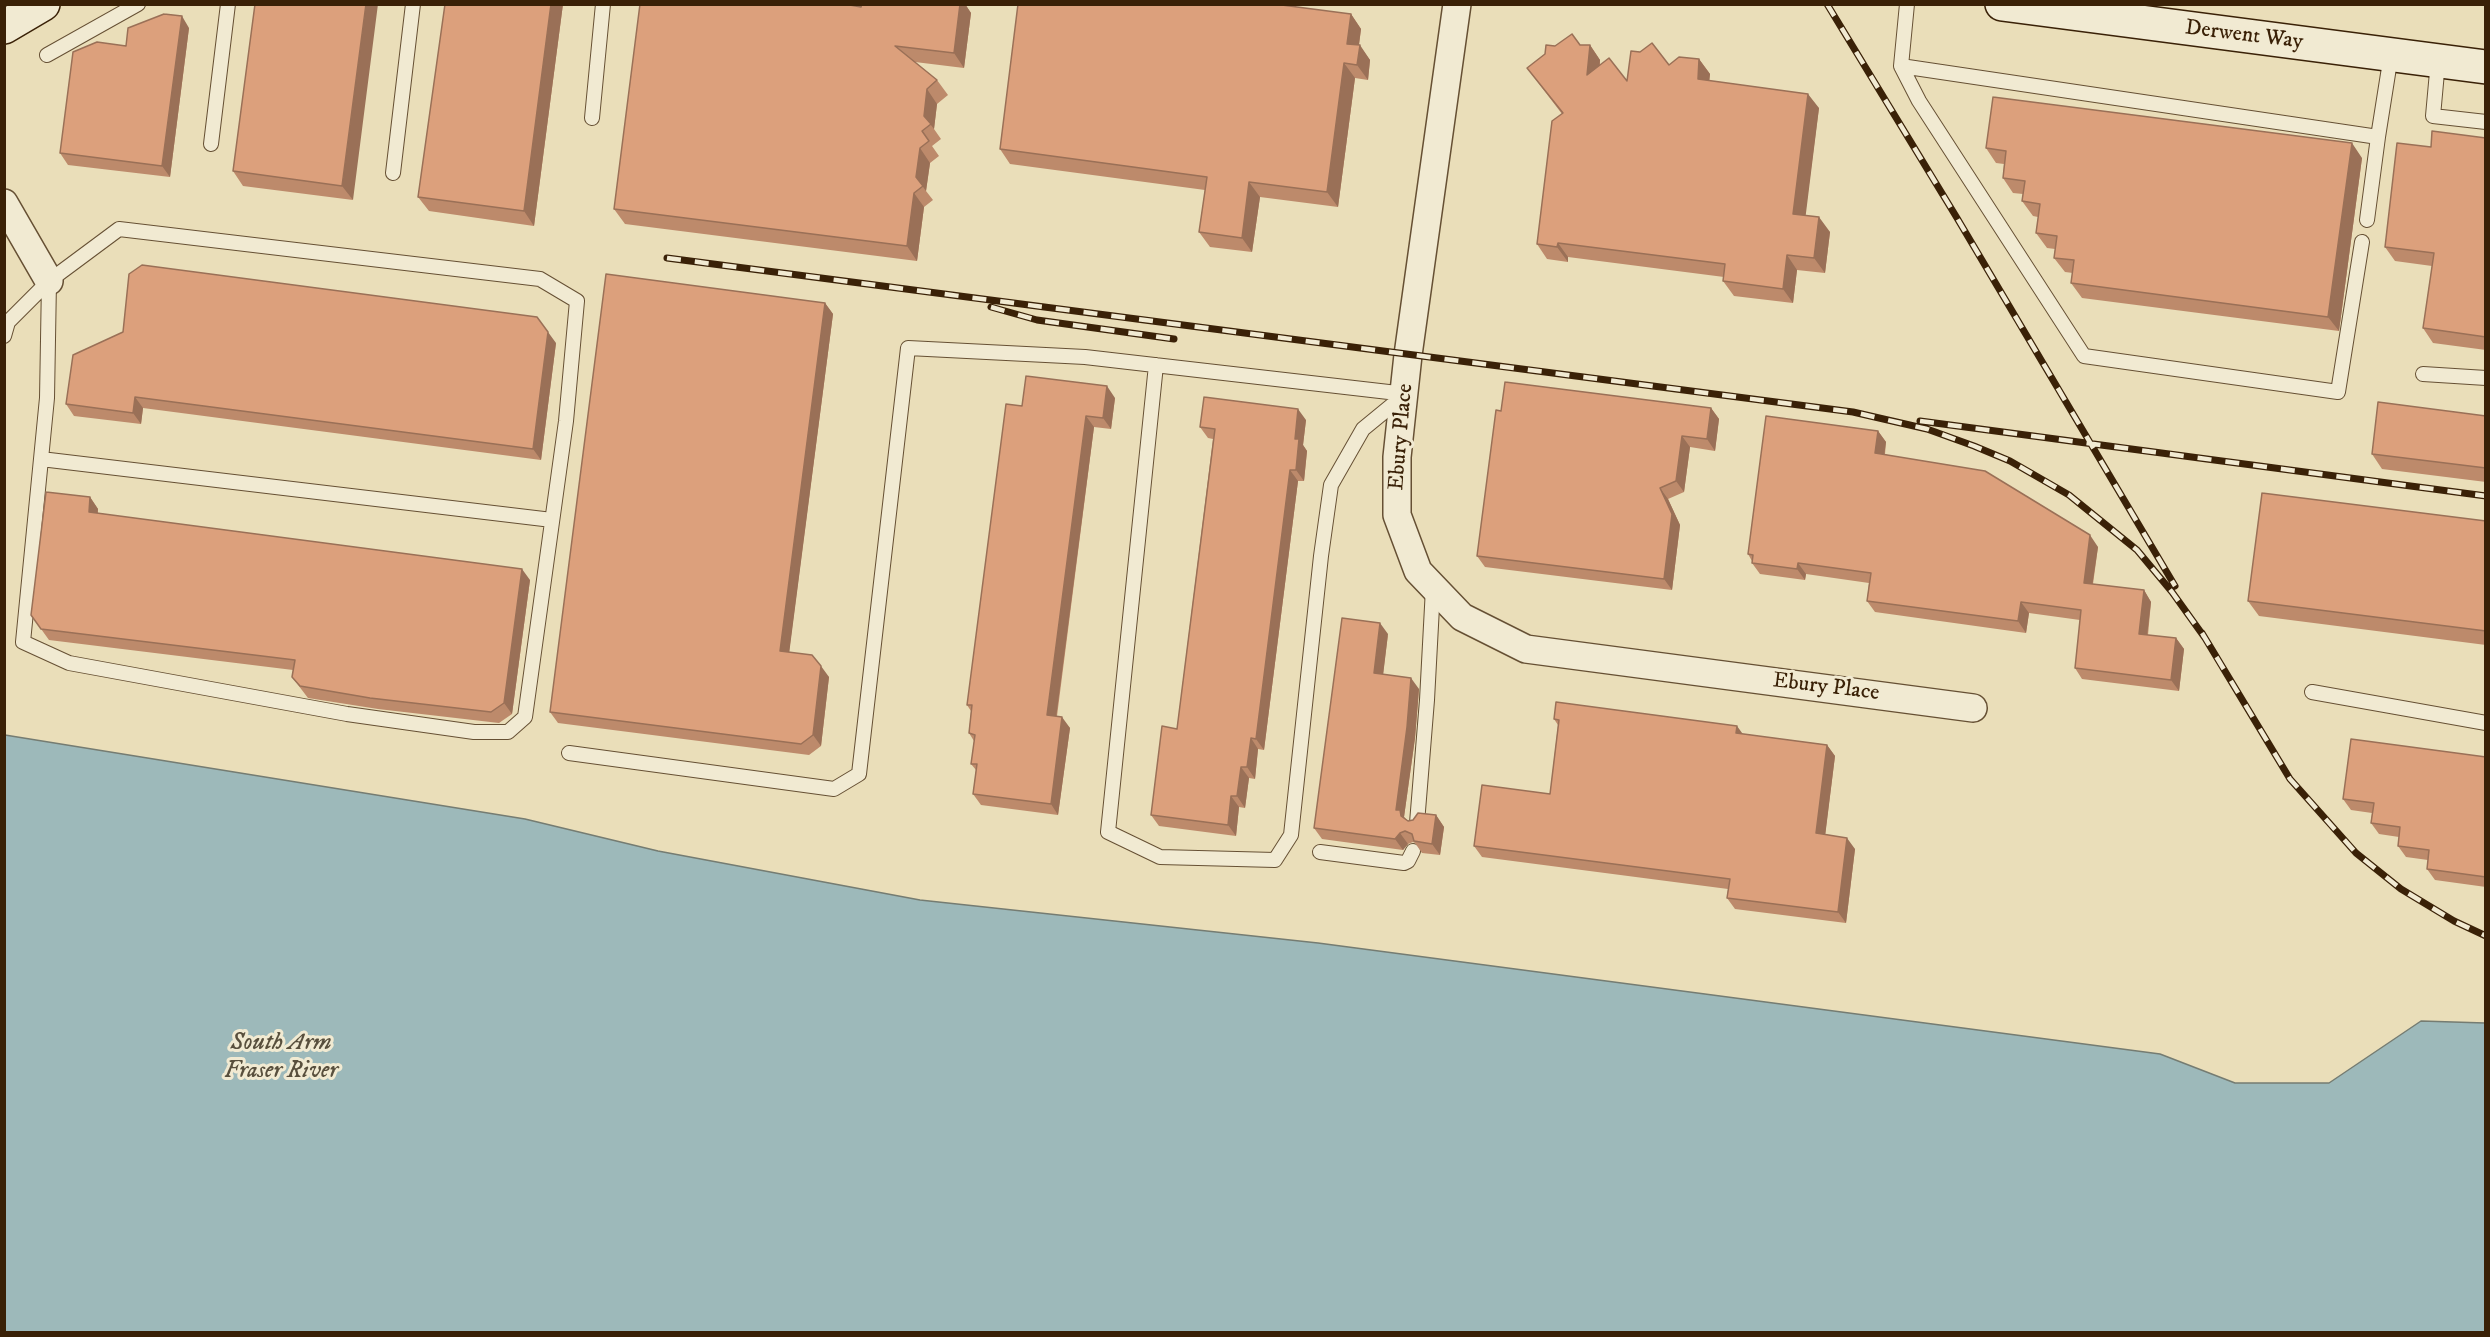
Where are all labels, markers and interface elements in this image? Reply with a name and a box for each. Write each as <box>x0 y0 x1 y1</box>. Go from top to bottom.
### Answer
street label: Derwent Way <box>2183 16 2305 56</box>
street label: Ebury Place <box>1384 383 1420 491</box>
street label: Ebury Place <box>1771 668 1881 708</box>
water label: South Arm Fraser River <box>224 1030 338 1086</box>

